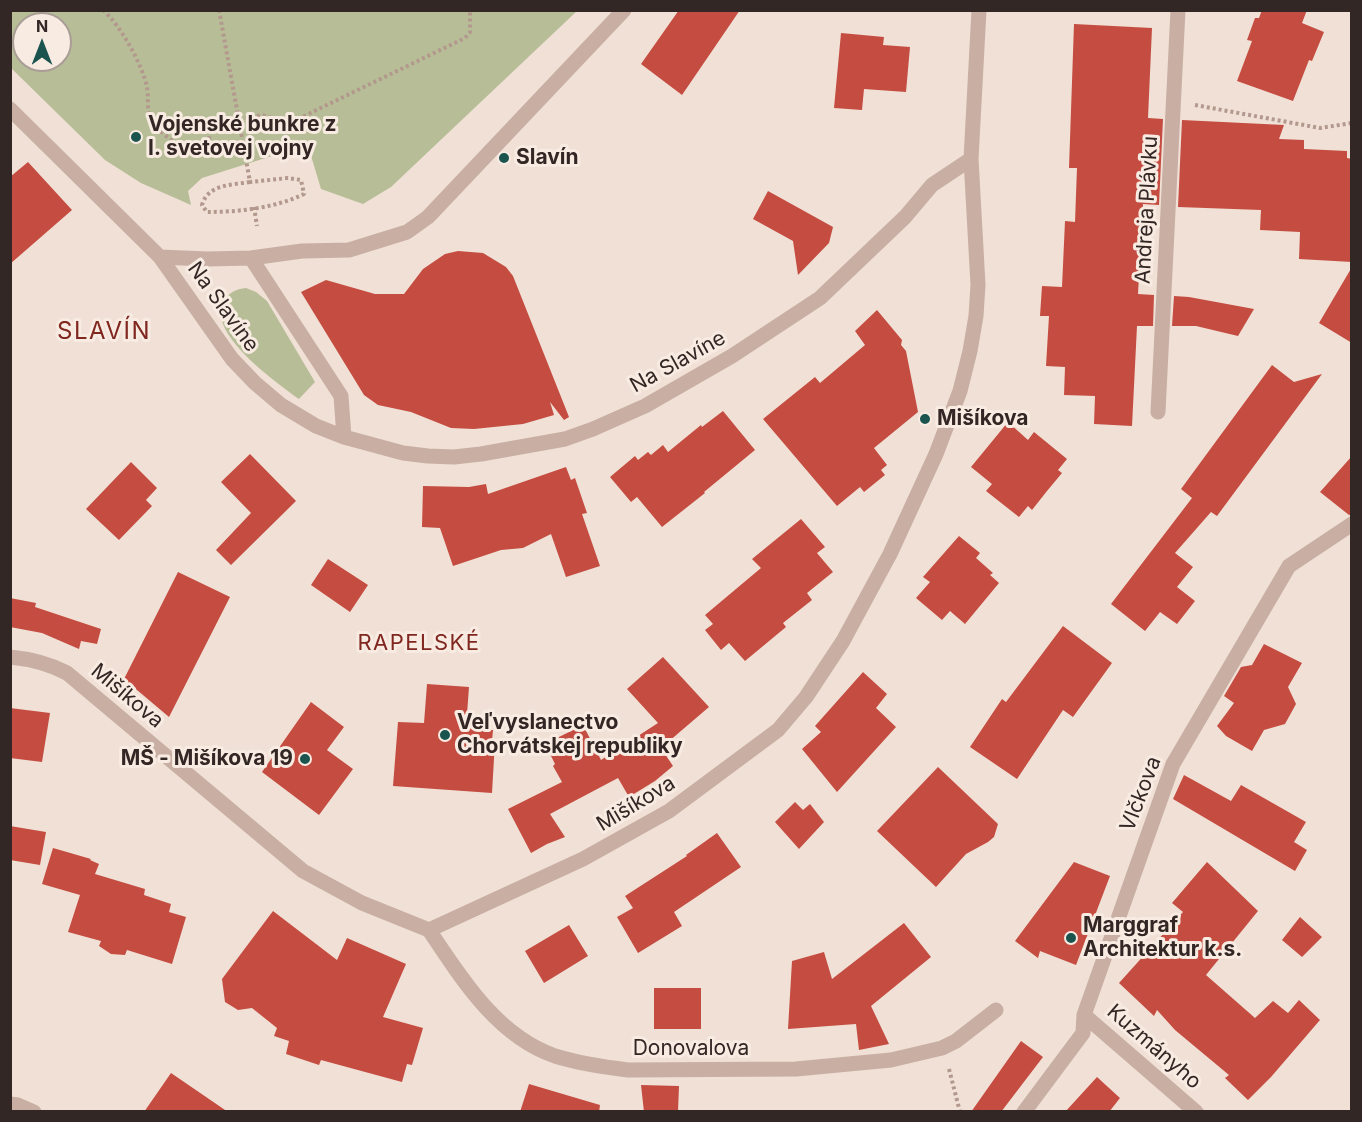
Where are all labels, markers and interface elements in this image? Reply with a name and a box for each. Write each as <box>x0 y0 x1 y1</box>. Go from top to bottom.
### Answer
north arrow <box>12 12 72 72</box>
text: N <box>36 16 48 36</box>
place label: Vojenské bunkre z I. svetovej vojny <box>148 112 337 162</box>
marker: Vojenské bunkre z I. svetovej vojny <box>129 130 143 144</box>
street label: Andreja Plávku <box>1131 135 1163 285</box>
place label: Slavín <box>516 145 579 171</box>
marker: Slavín <box>497 151 511 165</box>
street label: Na Slavíne <box>182 257 264 357</box>
district label: SLAVÍN <box>57 318 151 346</box>
street label: Na Slavíne <box>626 326 730 398</box>
place label: Mišíkova <box>937 406 1028 432</box>
marker: Mišíkova <box>918 412 932 426</box>
district label: RAPELSKÉ <box>357 630 481 656</box>
street label: Mišíkova <box>86 658 168 734</box>
place label: Veľvyslanectvo Chorvátskej republiky <box>457 710 683 760</box>
marker: Veľvyslanectvo Chorvátskej republiky <box>438 728 452 742</box>
place label: MŠ - Mišíkova 19 <box>121 746 293 772</box>
marker: MŠ - Mišíkova 19 <box>298 752 312 766</box>
street label: Vlčkova <box>1115 753 1167 835</box>
street label: Mišíkova <box>592 771 680 837</box>
place label: Marggraf Architektur k.s. <box>1083 913 1242 963</box>
marker: Marggraf Architektur k.s. <box>1064 931 1078 945</box>
street label: Kuzmányho <box>1102 999 1206 1095</box>
street label: Donovalova <box>633 1036 749 1062</box>

